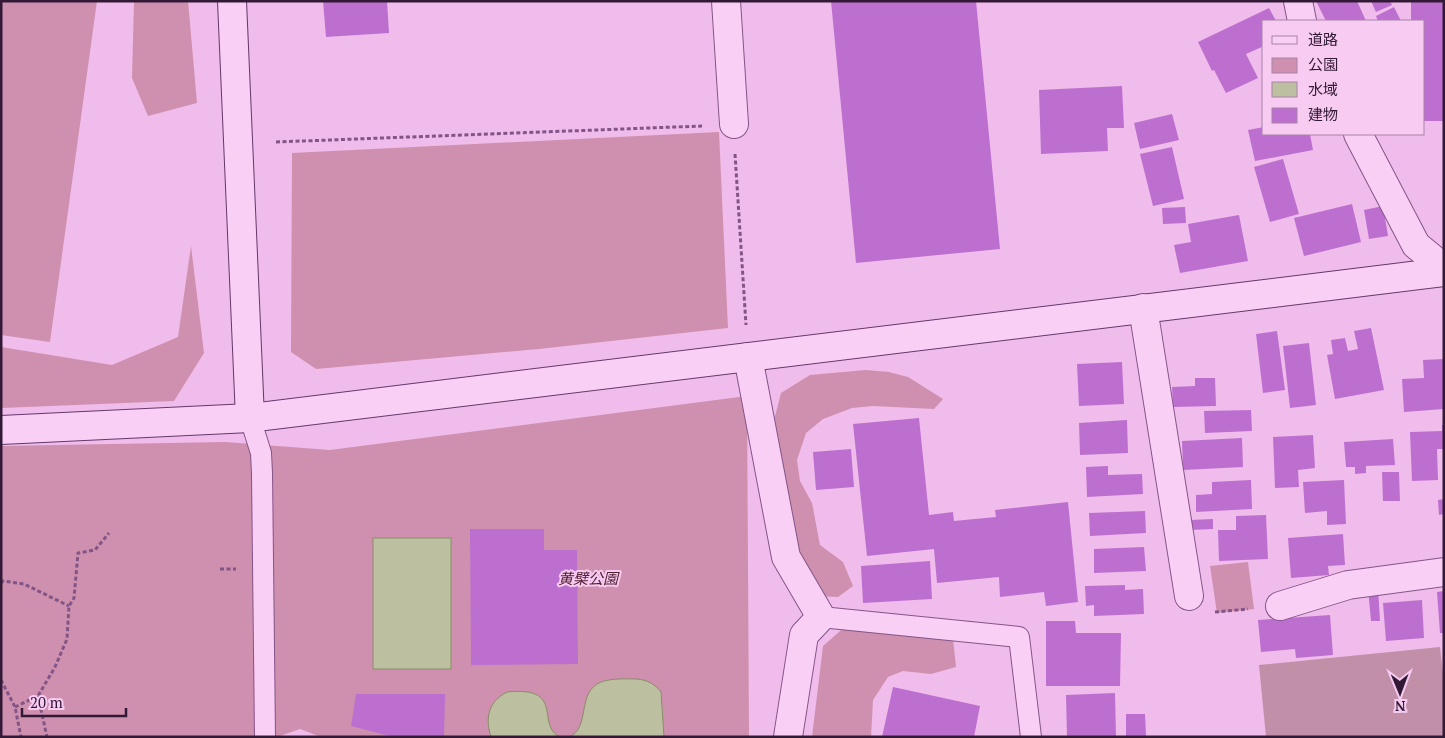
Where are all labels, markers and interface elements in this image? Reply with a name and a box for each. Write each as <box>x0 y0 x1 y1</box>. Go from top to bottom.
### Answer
legend <box>1262 20 1425 135</box>
text: 道路 <box>1308 29 1338 49</box>
text: 公園 <box>1308 54 1338 74</box>
text: 水域 <box>1308 79 1338 99</box>
text: 建物 <box>1308 104 1338 124</box>
park label: 黄檗公園 <box>558 568 620 588</box>
north arrow <box>1375 668 1425 718</box>
scale bar <box>22 686 126 718</box>
text: 20 m <box>30 692 63 712</box>
text: N <box>1394 697 1406 716</box>

